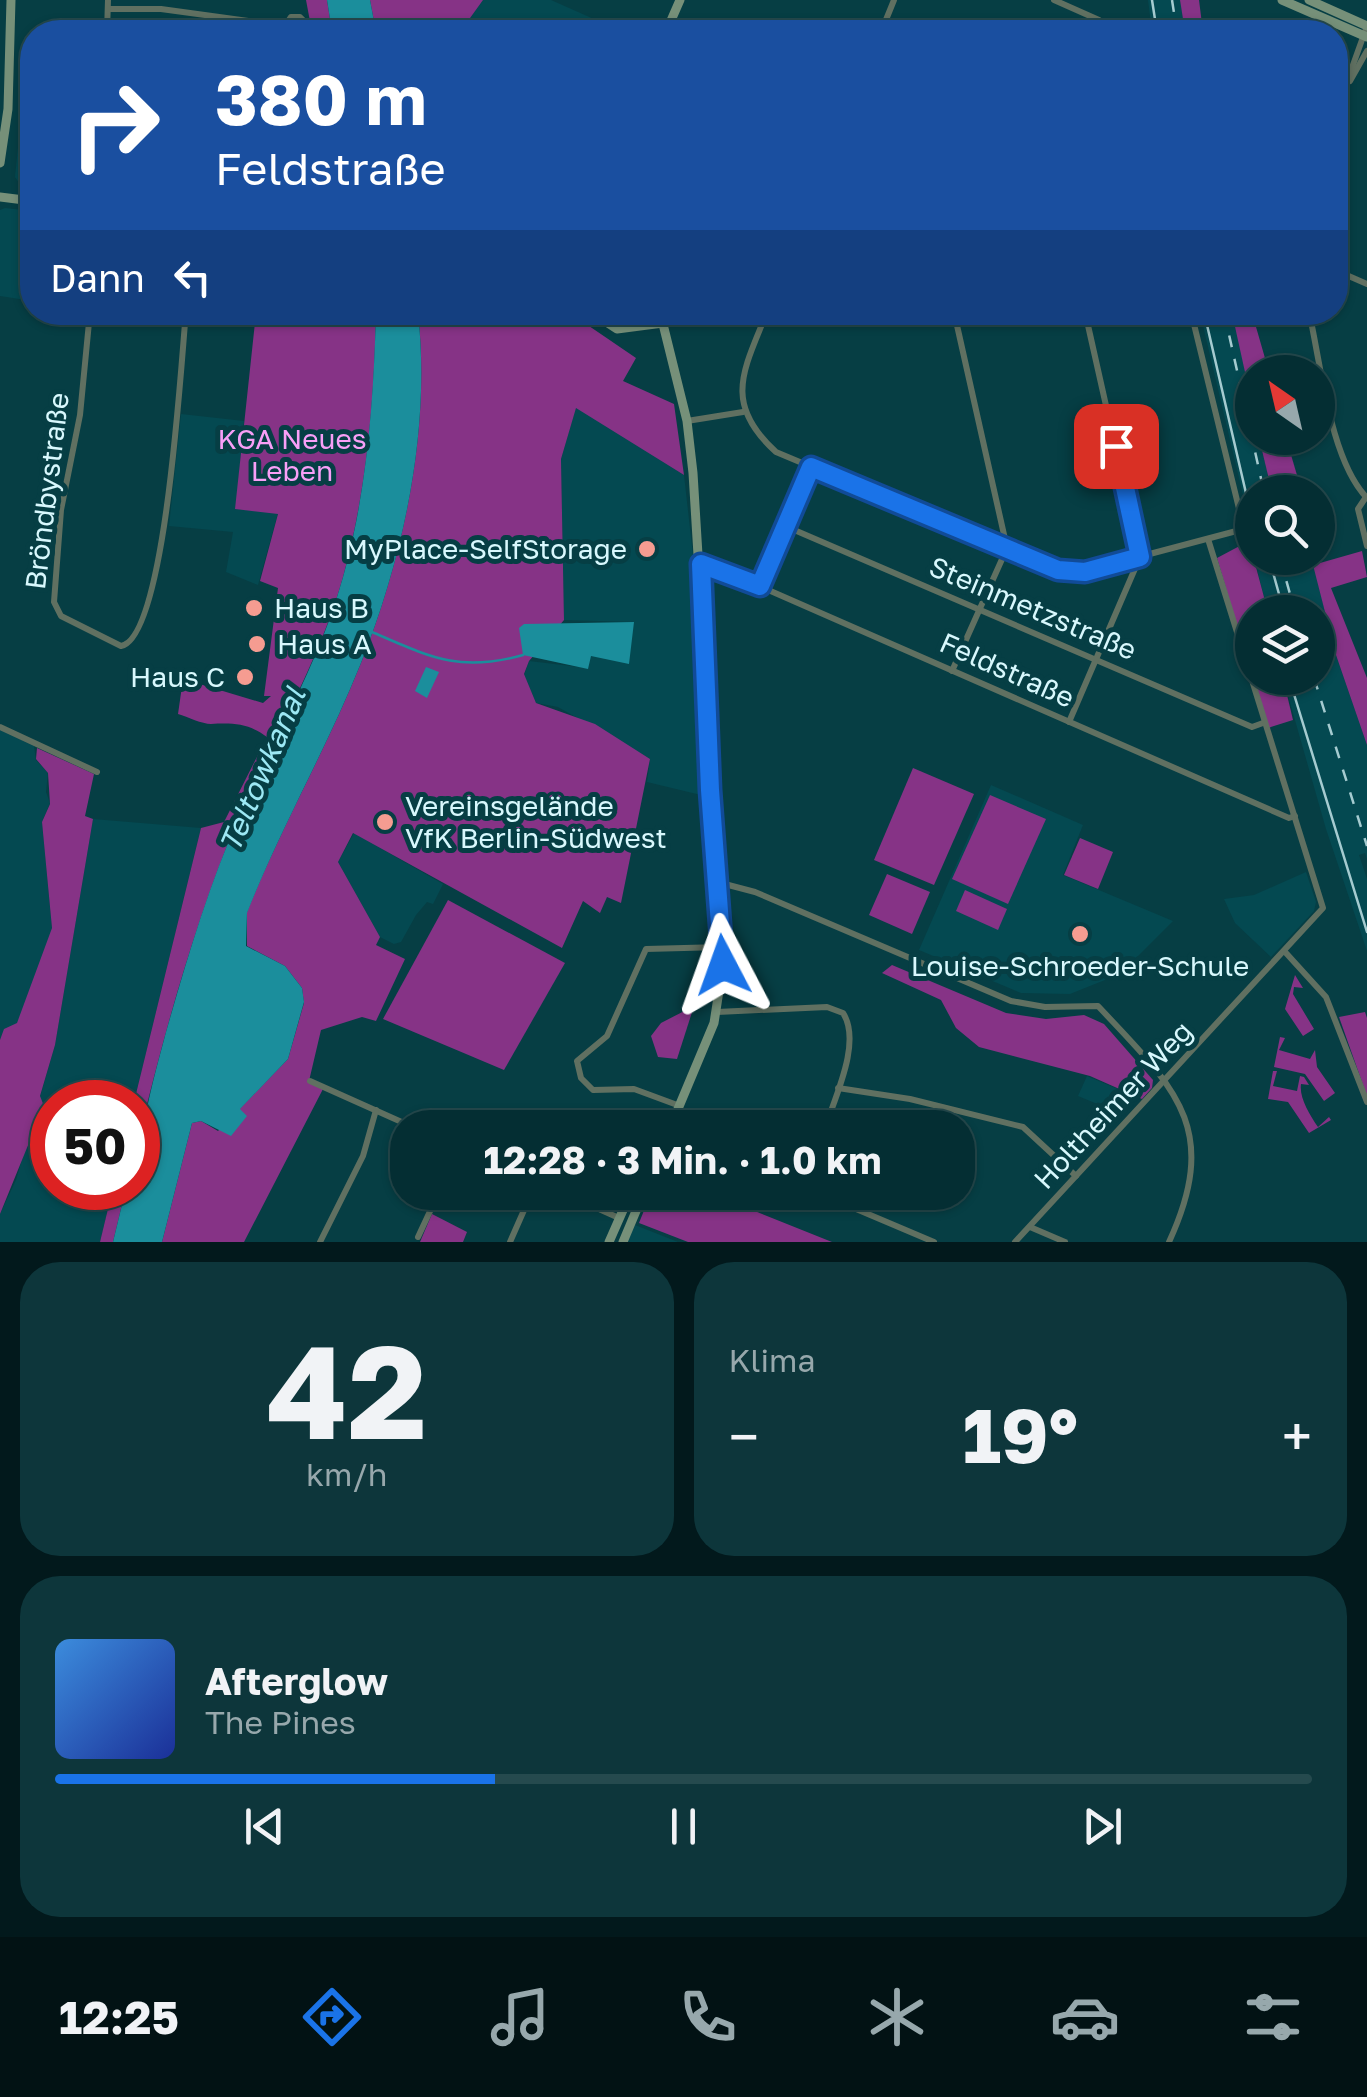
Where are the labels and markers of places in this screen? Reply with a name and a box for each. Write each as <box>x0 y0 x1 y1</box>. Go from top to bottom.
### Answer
pin <box>1074 404 1159 489</box>
place label: MyPlace-SelfStorage <box>344 532 627 565</box>
marker: MyPlace-SelfStorage <box>636 538 658 560</box>
place label: Haus B <box>274 591 369 624</box>
marker: Haus B <box>243 597 265 619</box>
place label: Haus A <box>277 627 372 660</box>
marker: Haus A <box>246 633 268 655</box>
place label: Haus C <box>130 660 225 693</box>
marker: Haus C <box>234 666 256 688</box>
place label: Vereinsgelände VfK Berlin-Südwest <box>405 789 667 854</box>
marker: Vereinsgelände VfK Berlin-Südwest <box>374 811 396 833</box>
marker: Louise-Schroeder-Schule <box>1069 923 1091 945</box>
place label: Louise-Schroeder-Schule <box>911 949 1249 982</box>

